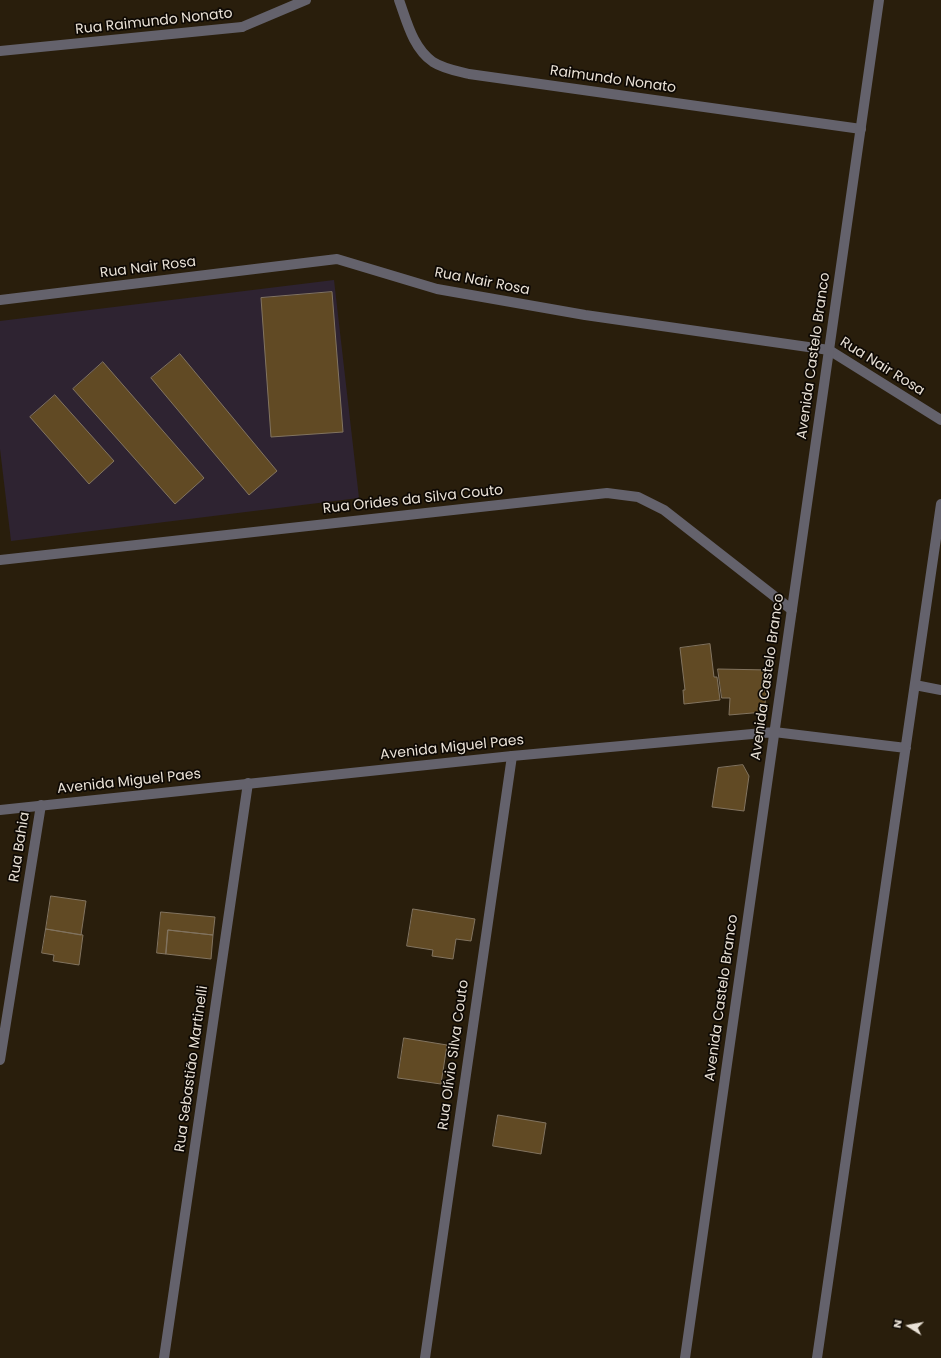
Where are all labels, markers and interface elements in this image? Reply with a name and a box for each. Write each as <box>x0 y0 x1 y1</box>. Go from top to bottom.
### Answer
street label: Rua Raimundo Nonato <box>75 5 233 39</box>
street label: Raimundo Nonato <box>549 63 677 97</box>
street label: Rua Nair Rosa <box>99 254 197 282</box>
street label: Rua Nair Rosa <box>433 265 531 299</box>
street label: Avenida Castelo Branco <box>794 272 834 440</box>
street label: Rua Nair Rosa <box>837 334 927 400</box>
street label: Rua Orides da Silva Couto <box>322 482 504 518</box>
street label: Avenida Castelo Branco <box>748 593 788 761</box>
street label: Avenida Miguel Paes <box>379 732 525 764</box>
street label: Avenida Miguel Paes <box>56 766 202 798</box>
street label: Rua Bahia <box>6 811 34 883</box>
street label: Avenida Castelo Branco <box>702 914 742 1082</box>
street label: Rua Olívio Silva Couto <box>435 979 473 1131</box>
street label: Rua Sebastião Martinelli <box>172 985 212 1153</box>
north arrow <box>889 1306 929 1346</box>
text: N <box>889 1318 906 1329</box>

